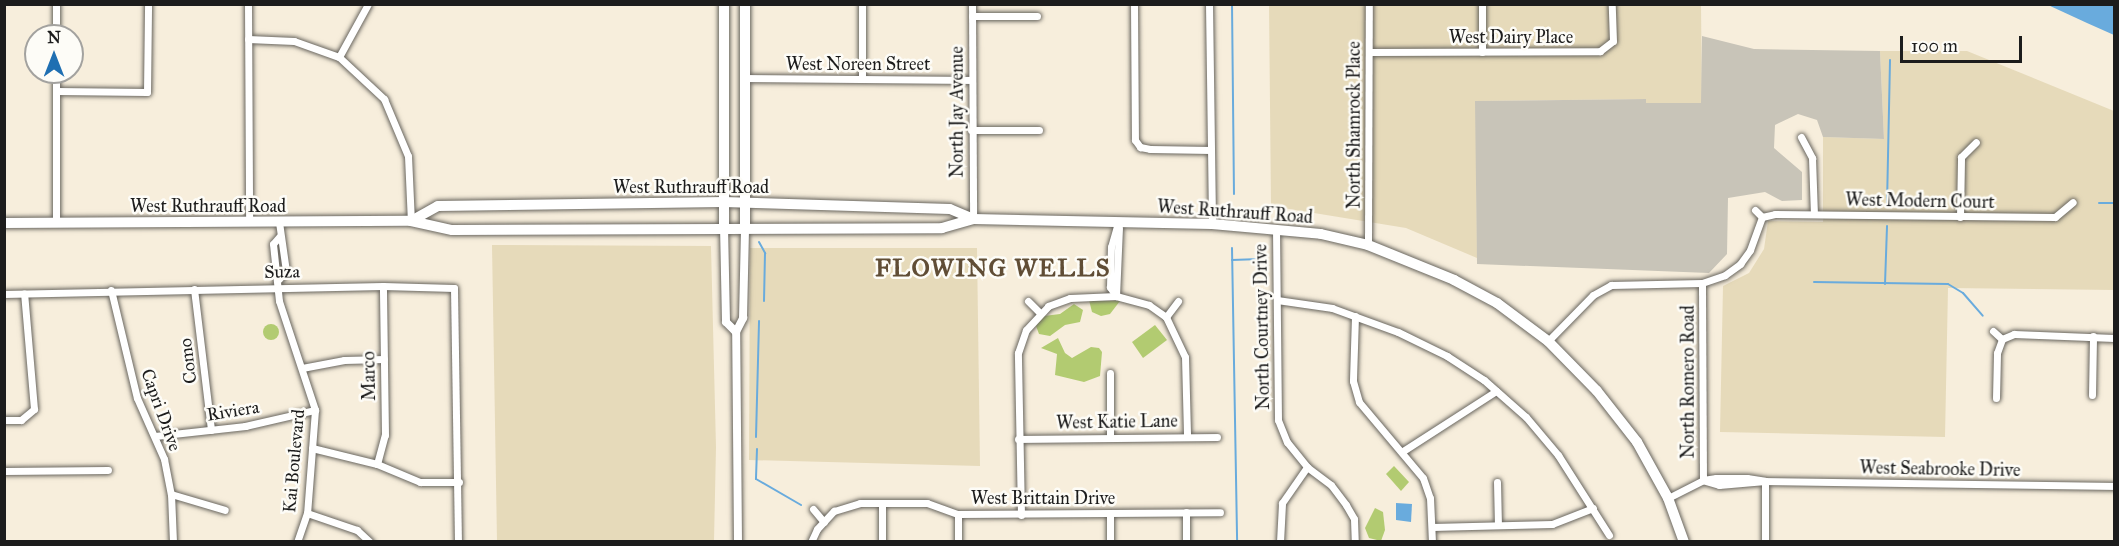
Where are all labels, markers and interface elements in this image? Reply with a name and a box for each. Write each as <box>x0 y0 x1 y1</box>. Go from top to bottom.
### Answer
north arrow <box>24 24 84 84</box>
scale bar <box>1903 24 2024 62</box>
street label: West Dairy Place <box>1449 26 1573 48</box>
text: N <box>47 28 61 47</box>
text: 100 m <box>1911 35 1958 57</box>
street label: North Shamrock Place <box>1343 41 1365 209</box>
street label: North Jay Avenue <box>946 46 968 178</box>
street label: West Noreen Street <box>786 53 930 75</box>
street label: West Ruthrauff Road <box>613 176 769 198</box>
street label: West Modern Court <box>1845 189 1995 213</box>
street label: West Ruthrauff Road <box>130 195 286 217</box>
street label: West Ruthrauff Road <box>1156 196 1314 228</box>
street label: North Courtney Drive <box>1250 244 1274 410</box>
district label: FLOWING WELLS <box>875 255 1111 283</box>
street label: Suza <box>264 261 300 283</box>
street label: North Romero Road <box>1677 305 1699 459</box>
street label: Como <box>174 337 202 385</box>
street label: Marco <box>358 351 380 401</box>
street label: Capri Drive <box>136 366 186 454</box>
street label: Riviera <box>205 396 261 426</box>
street label: Kai Boulevard <box>279 408 309 514</box>
street label: West Katie Lane <box>1056 410 1178 434</box>
street label: West Seabrooke Drive <box>1859 457 2021 481</box>
street label: West Brittain Drive <box>971 487 1115 509</box>

